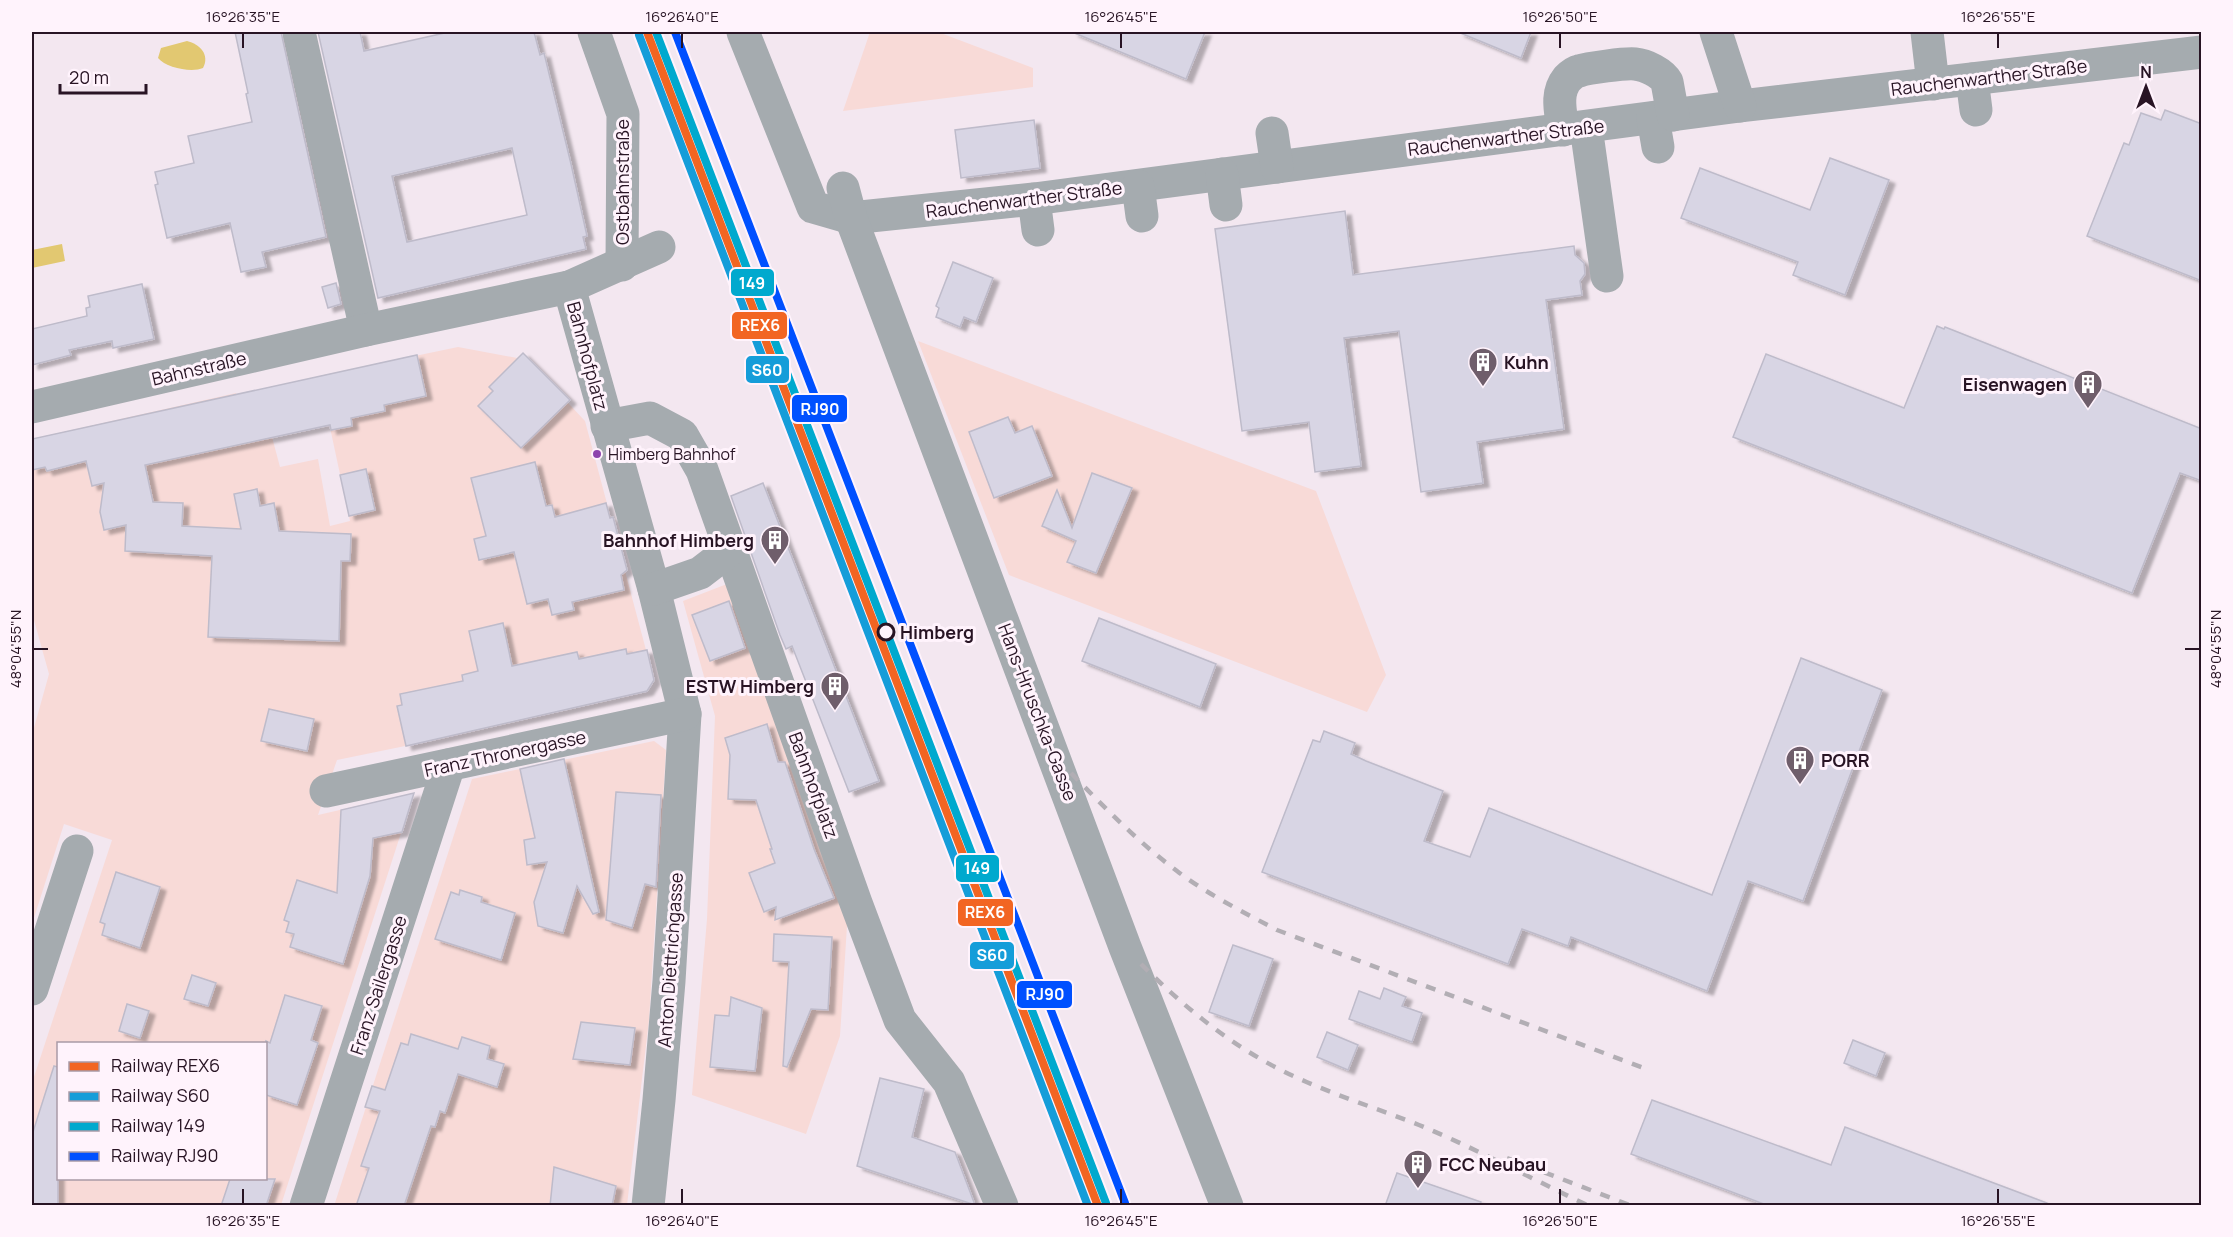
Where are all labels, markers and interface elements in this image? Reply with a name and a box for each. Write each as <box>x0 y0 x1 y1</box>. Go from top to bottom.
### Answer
text: 16°26'35"E <box>206 6 280 27</box>
text: 16°26'40"E <box>645 6 719 27</box>
text: 16°26'45"E <box>1084 6 1158 27</box>
text: 16°26'50"E <box>1522 6 1598 27</box>
text: 16°26'55"E <box>1961 6 2035 27</box>
street label: Rauchenwarther Straße <box>1889 53 2089 101</box>
scale bar <box>60 57 146 95</box>
north arrow <box>2116 57 2176 117</box>
text: N <box>2140 61 2152 83</box>
text: 20 m <box>69 65 109 89</box>
street label: Rauchenwarther Straße <box>1406 113 1606 161</box>
street label: Ostbahnstraße <box>610 119 634 245</box>
street label: Rauchenwarther Straße <box>924 175 1124 223</box>
line badge: 149 <box>730 268 775 297</box>
text: 149 <box>739 272 765 294</box>
street label: Bahnhofplatz <box>562 299 614 413</box>
line badge: REX6 <box>731 311 788 340</box>
text: REX6 <box>740 314 780 336</box>
street label: Bahnstraße <box>149 345 249 391</box>
building icon: Kuhn <box>1467 346 1499 388</box>
place label: Kuhn <box>1504 350 1549 374</box>
line badge: S60 <box>745 355 790 384</box>
text: S60 <box>752 359 783 381</box>
building icon: Eisenwagen <box>2072 368 2104 410</box>
place label: Eisenwagen <box>1963 372 2067 396</box>
line badge: RJ90 <box>791 394 848 423</box>
text: RJ90 <box>800 398 840 420</box>
place label: Himberg Bahnhof <box>608 443 736 465</box>
marker: Himberg Bahnhof <box>591 448 603 460</box>
building icon: Bahnhof Himberg <box>759 524 791 566</box>
place label: Bahnhof Himberg <box>603 528 754 552</box>
text: 48°04'55"N <box>5 610 26 688</box>
text: 48°04'55"N <box>2205 610 2226 688</box>
place label: Himberg <box>900 620 974 644</box>
street label: Hans-Hruschka-Gasse <box>993 620 1083 804</box>
marker: Himberg <box>877 623 895 641</box>
building icon: ESTW Himberg <box>819 670 851 712</box>
place label: ESTW Himberg <box>686 674 814 698</box>
street label: Franz Thronergasse <box>422 724 588 782</box>
street label: Bahnhofplatz <box>784 728 844 842</box>
building icon: PORR <box>1784 744 1816 786</box>
place label: PORR <box>1821 748 1870 772</box>
line badge: 149 <box>955 854 1000 883</box>
text: 149 <box>964 857 990 879</box>
street label: Anton Diettrichgasse <box>652 872 688 1048</box>
line badge: REX6 <box>957 898 1014 927</box>
text: REX6 <box>965 901 1005 923</box>
street label: Franz Sailergasse <box>344 912 412 1058</box>
line badge: S60 <box>969 941 1015 970</box>
text: S60 <box>977 944 1008 966</box>
line badge: RJ90 <box>1016 980 1073 1009</box>
text: RJ90 <box>1025 983 1065 1005</box>
legend <box>57 1042 267 1180</box>
text: Railway REX6 <box>111 1053 220 1077</box>
text: Railway S60 <box>111 1083 210 1107</box>
text: Railway 149 <box>111 1113 205 1137</box>
text: Railway RJ90 <box>111 1143 218 1167</box>
building icon: FCC Neubau <box>1402 1148 1434 1190</box>
place label: FCC Neubau <box>1439 1152 1546 1176</box>
text: 16°26'35"E <box>206 1210 280 1231</box>
text: 16°26'40"E <box>645 1210 719 1231</box>
text: 16°26'45"E <box>1084 1210 1158 1231</box>
text: 16°26'50"E <box>1522 1210 1598 1231</box>
text: 16°26'55"E <box>1961 1210 2035 1231</box>

